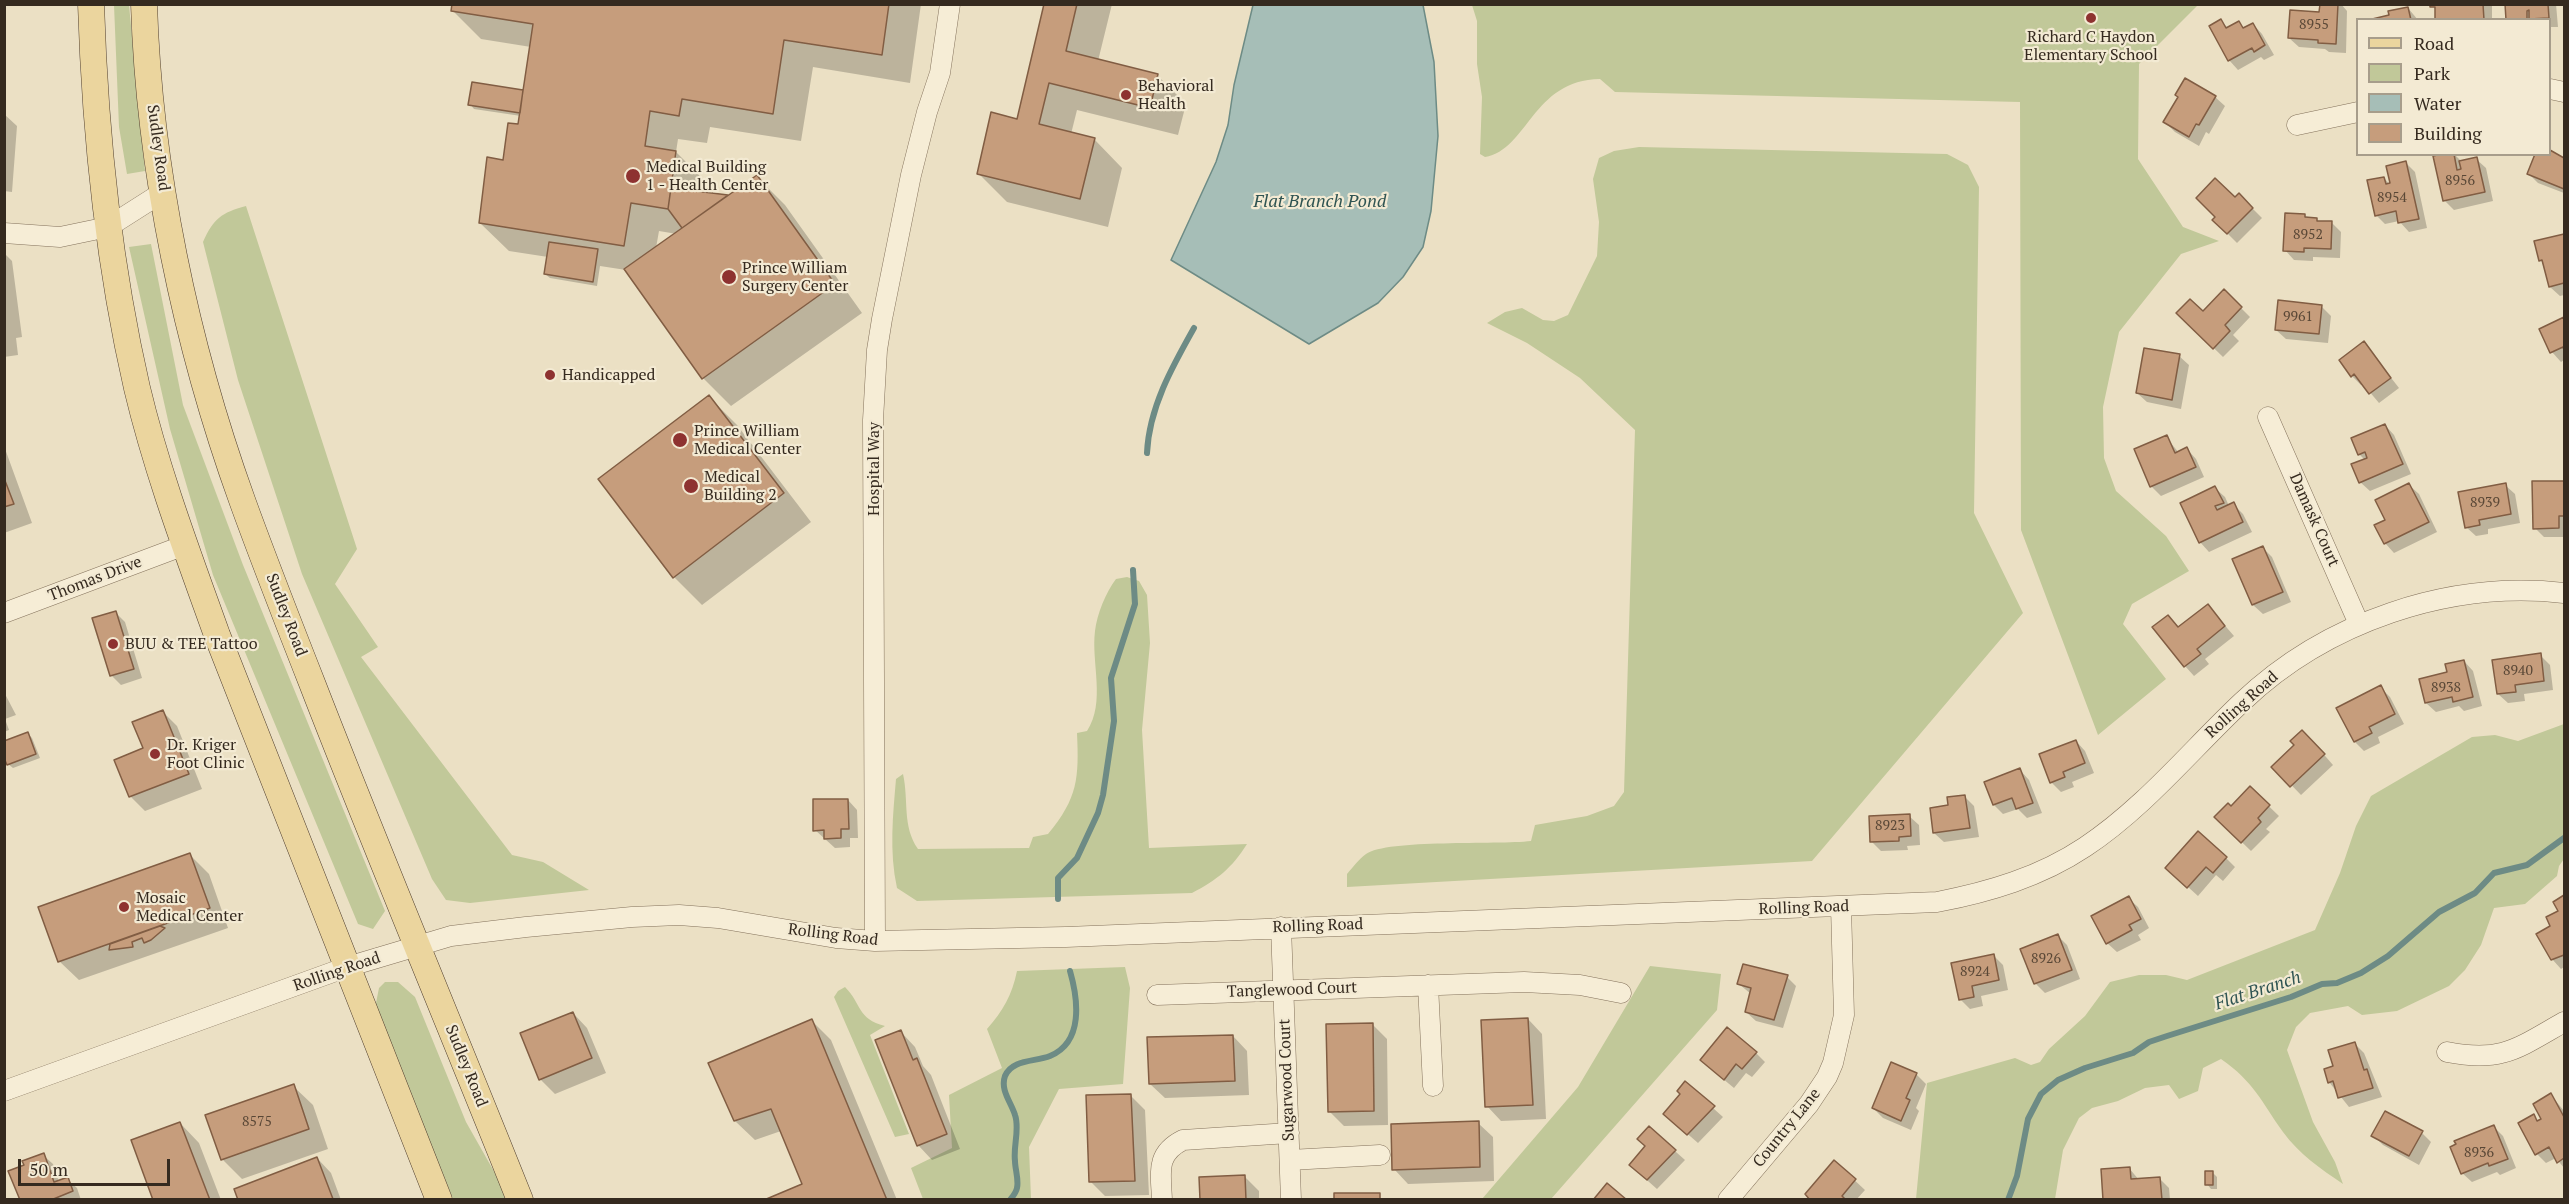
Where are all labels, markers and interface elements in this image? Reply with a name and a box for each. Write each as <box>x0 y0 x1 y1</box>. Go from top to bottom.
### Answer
marker: Richard C Haydon Elementary School <box>2084 11 2098 25</box>
house number: 8955 <box>2299 17 2329 33</box>
legend <box>2356 18 2551 156</box>
place label: Richard C Haydon Elementary School <box>2024 27 2158 65</box>
text: Road <box>2414 31 2454 55</box>
text: Park <box>2414 61 2450 85</box>
place label: Behavioral Health <box>1138 76 1214 114</box>
marker: Behavioral Health <box>1119 88 1133 102</box>
text: Water <box>2414 91 2461 115</box>
street label: Sudley Road <box>142 104 174 192</box>
text: Building <box>2414 121 2482 145</box>
place label: Medical Building 1 - Health Center <box>646 157 769 195</box>
marker: Medical Building 1 - Health Center <box>624 167 642 185</box>
house number: 8956 <box>2445 173 2475 189</box>
house number: 8954 <box>2377 190 2407 206</box>
water label: Flat Branch Pond <box>1254 191 1386 213</box>
house number: 8952 <box>2293 227 2323 243</box>
place label: Prince William Surgery Center <box>742 258 848 296</box>
marker: Prince William Surgery Center <box>720 268 738 286</box>
house number: 9961 <box>2283 309 2313 325</box>
place label: Handicapped <box>562 365 656 385</box>
marker: Handicapped <box>543 368 557 382</box>
place label: Prince William Medical Center <box>694 421 801 459</box>
street label: Hospital Way <box>864 422 884 516</box>
marker: Prince William Medical Center <box>671 431 689 449</box>
place label: Medical Building 2 <box>704 467 777 505</box>
street label: Damask Court <box>2285 470 2343 570</box>
marker: Medical Building 2 <box>682 477 700 495</box>
house number: 8939 <box>2470 495 2500 511</box>
street label: Thomas Drive <box>45 552 145 606</box>
street label: Sudley Road <box>261 571 311 659</box>
place label: BUU & TEE Tattoo <box>125 634 257 654</box>
marker: BUU & TEE Tattoo <box>106 637 120 651</box>
house number: 8940 <box>2503 663 2533 679</box>
street label: Rolling Road <box>2202 668 2282 742</box>
house number: 8938 <box>2431 680 2461 696</box>
place label: Dr. Kriger Foot Clinic <box>167 735 245 773</box>
marker: Dr. Kriger Foot Clinic <box>148 747 162 761</box>
house number: 8923 <box>1875 818 1905 834</box>
place label: Mosaic Medical Center <box>136 888 243 926</box>
street label: Rolling Road <box>1758 897 1850 919</box>
marker: Mosaic Medical Center <box>117 900 131 914</box>
street label: Rolling Road <box>1272 915 1364 937</box>
street label: Rolling Road <box>787 920 879 950</box>
street label: Rolling Road <box>291 948 383 996</box>
house number: 8926 <box>2031 951 2061 967</box>
house number: 8924 <box>1960 964 1990 980</box>
water label: Flat Branch <box>2212 967 2304 1015</box>
street label: Tanglewood Court <box>1227 978 1357 1002</box>
street label: Sugarwood Court <box>1275 1018 1299 1142</box>
street label: Sudley Road <box>441 1022 491 1110</box>
street label: Country Lane <box>1749 1085 1825 1171</box>
house number: 8575 <box>242 1114 272 1130</box>
house number: 8936 <box>2464 1145 2494 1161</box>
scale bar <box>21 1147 172 1185</box>
text: 50 m <box>29 1157 68 1181</box>

